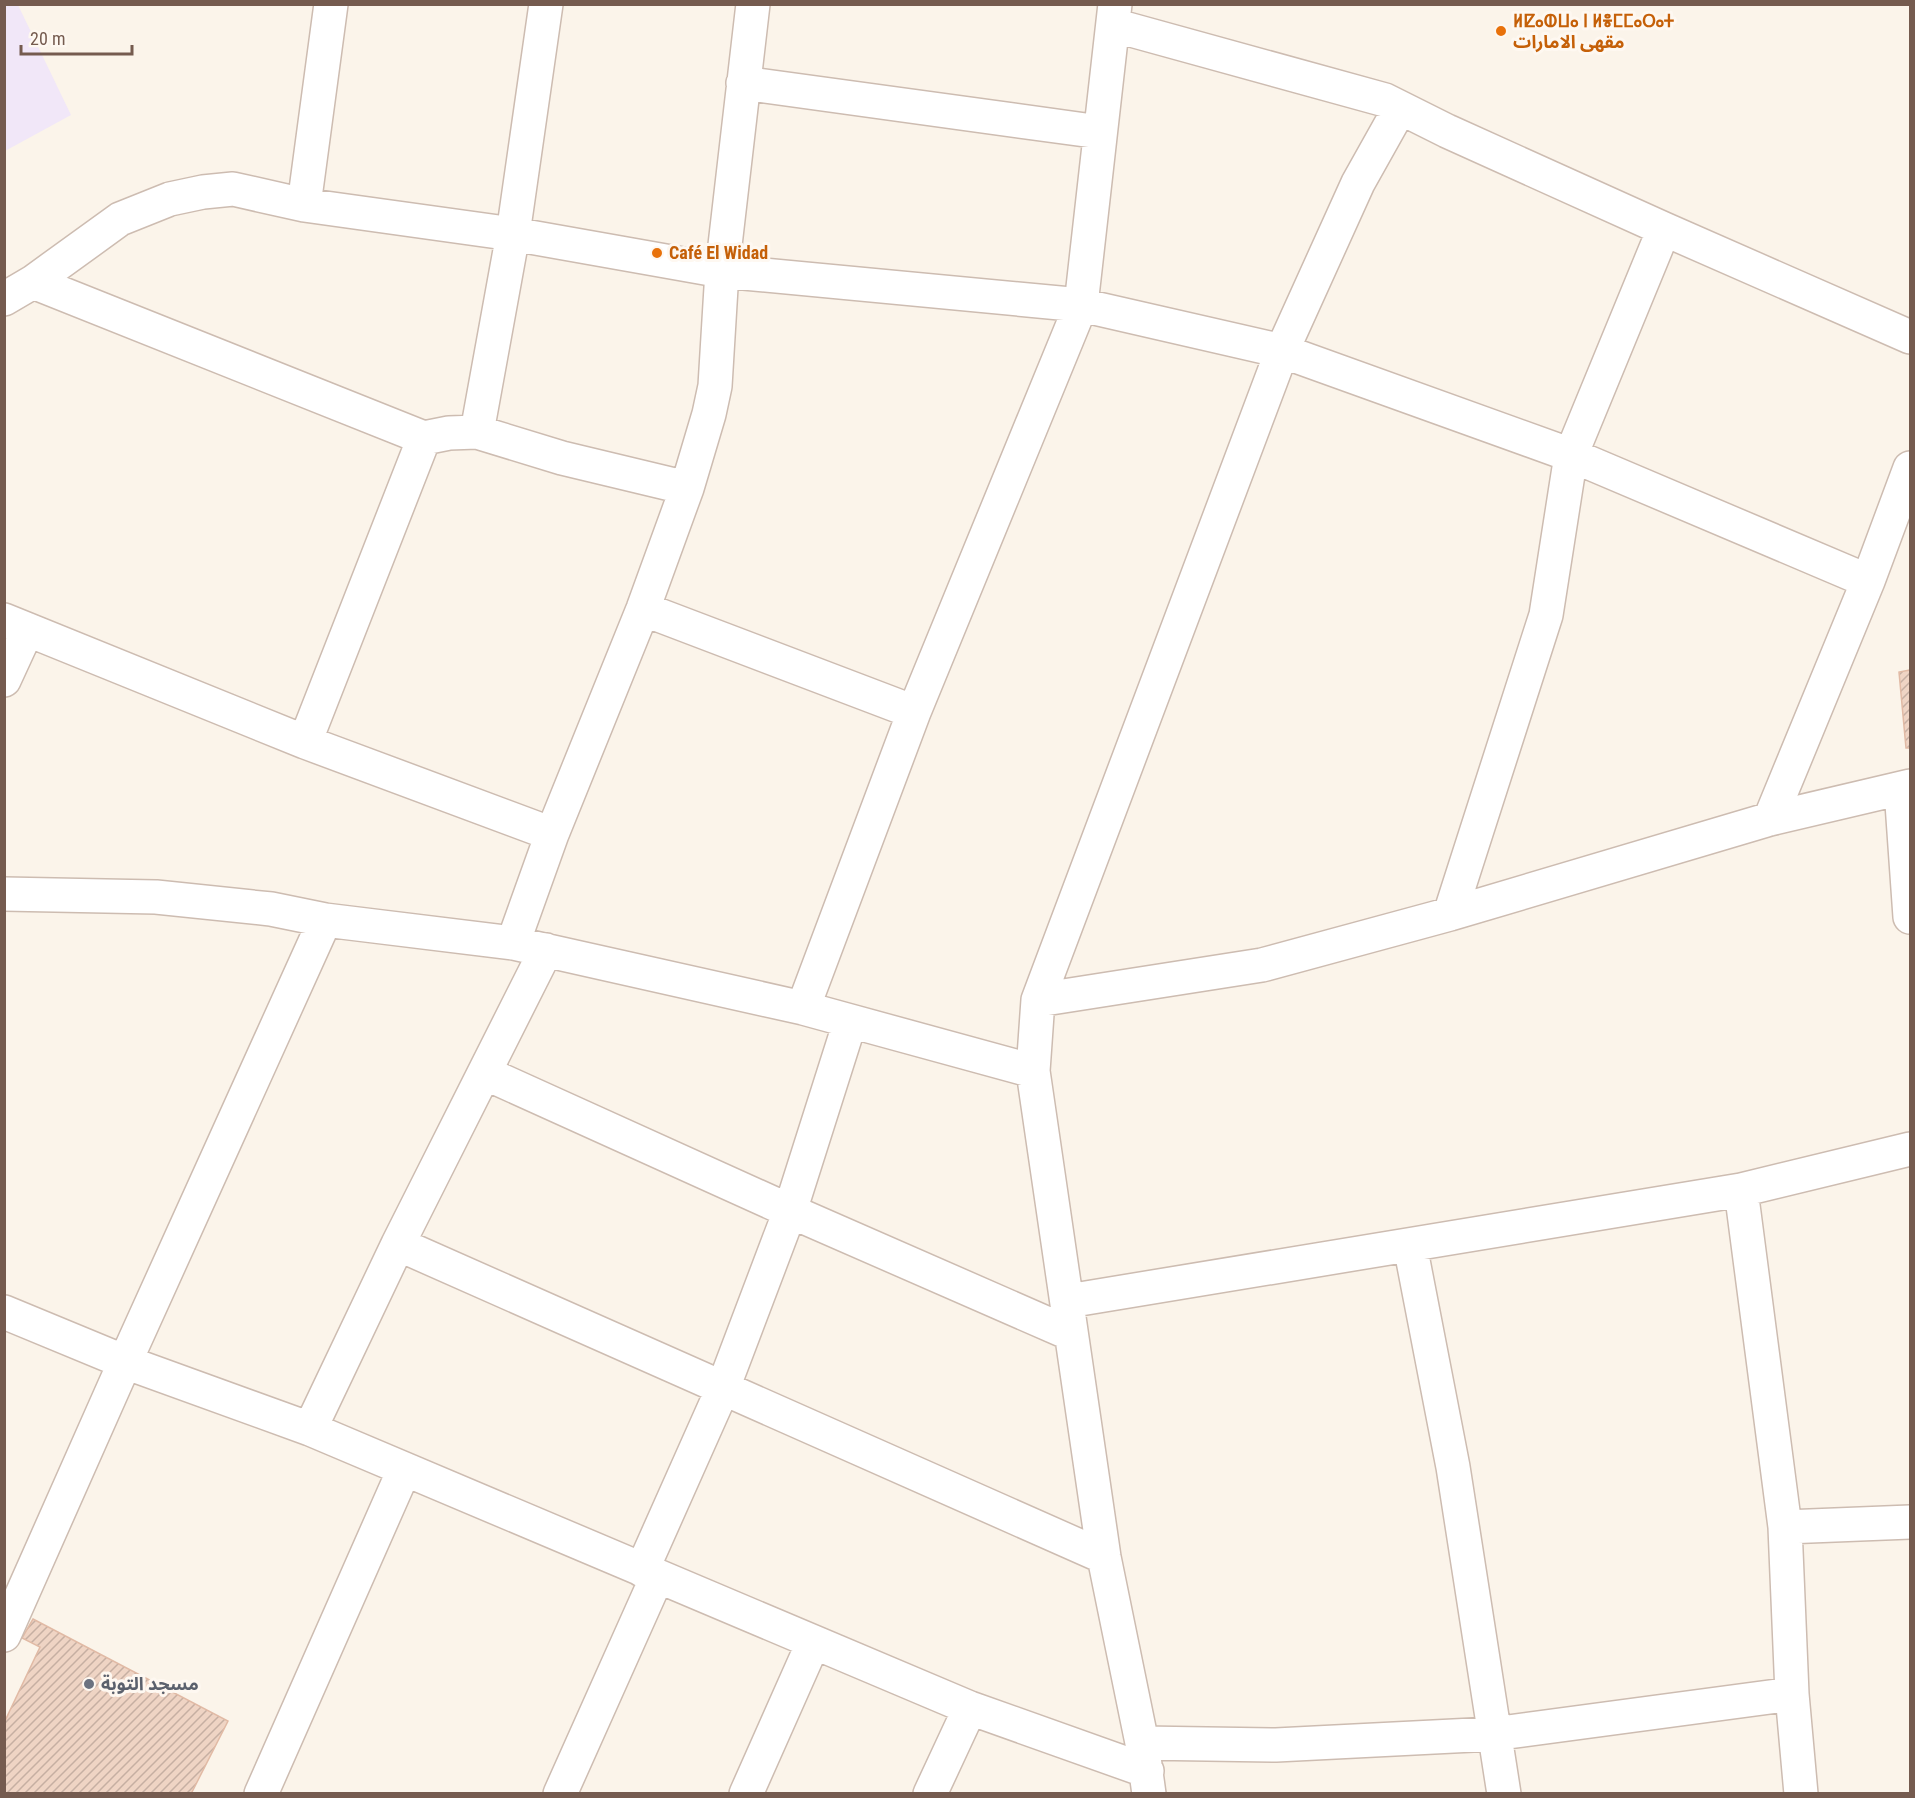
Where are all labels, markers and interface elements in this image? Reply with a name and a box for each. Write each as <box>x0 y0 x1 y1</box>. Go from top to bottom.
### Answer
place label: ⵍⵇⴰⵀⵡⴰ ⵏ ⵍⴻⵎⵎⴰⵔⴰⵜ مقهى الامارات <box>1513 10 1674 53</box>
scale bar <box>21 18 132 56</box>
marker: ⵍⵇⴰⵀⵡⴰ ⵏ ⵍⴻⵎⵎⴰⵔⴰⵜ مقهى الامارات <box>1494 24 1508 38</box>
text: 20 m <box>30 28 65 49</box>
place label: Café El Widad <box>669 242 768 263</box>
marker: Café El Widad <box>650 246 664 260</box>
place label: مسجد التوبة <box>101 1673 199 1694</box>
marker: مسجد التوبة <box>82 1677 96 1691</box>

